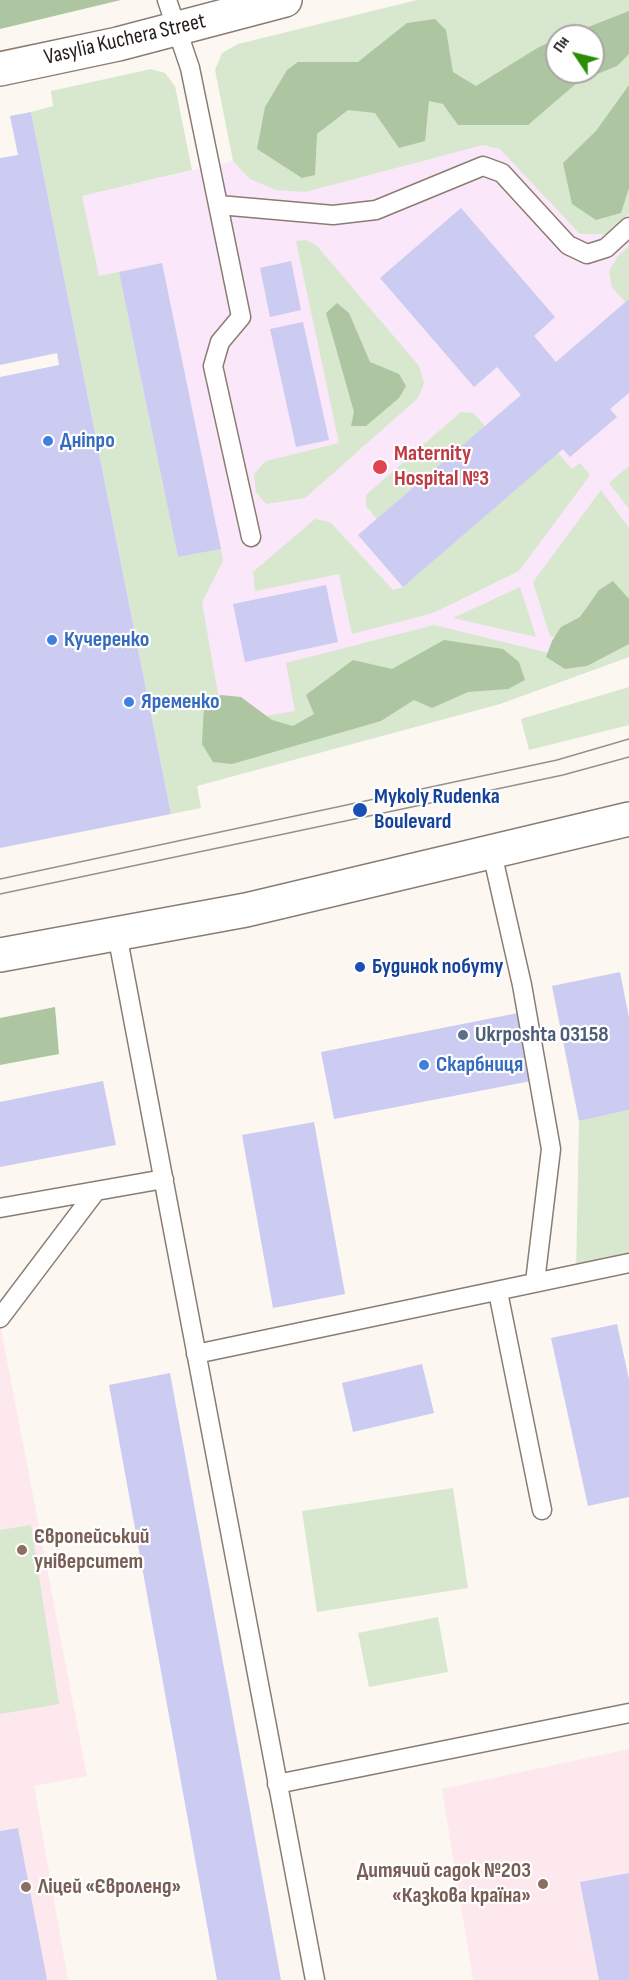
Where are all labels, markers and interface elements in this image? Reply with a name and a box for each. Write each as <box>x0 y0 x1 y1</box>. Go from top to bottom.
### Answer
street label: Vasylia Kuchera Street <box>42 9 208 71</box>
north arrow <box>545 24 605 84</box>
text: Пн <box>549 33 574 56</box>
place label: Дніпро <box>60 428 115 454</box>
marker: Дніпро <box>41 434 55 448</box>
place label: Maternity Hospital №3 <box>394 441 489 493</box>
marker: Maternity Hospital №3 <box>371 458 389 476</box>
place label: Кучеренко <box>64 627 149 653</box>
marker: Кучеренко <box>45 633 59 647</box>
place label: Яременко <box>141 689 220 715</box>
marker: Яременко <box>122 695 136 709</box>
place label: Mykoly Rudenka Boulevard <box>374 784 500 836</box>
marker: Mykoly Rudenka Boulevard <box>351 801 369 819</box>
place label: Будинок побуту <box>372 954 503 980</box>
marker: Будинок побуту <box>353 960 367 974</box>
place label: Ukrposhta 03158 <box>475 1022 609 1048</box>
marker: Ukrposhta 03158 <box>456 1028 470 1042</box>
place label: Скарбниця <box>436 1052 523 1078</box>
marker: Скарбниця <box>417 1058 431 1072</box>
place label: Європейський університет <box>34 1524 149 1576</box>
marker: Європейський університет <box>15 1543 29 1557</box>
place label: Дитячий садок №203 «Казкова країна» <box>357 1858 531 1910</box>
place label: Ліцей «Євроленд» <box>38 1874 181 1900</box>
marker: Дитячий садок №203 «Казкова країна» <box>536 1877 550 1891</box>
marker: Ліцей «Євроленд» <box>19 1880 33 1894</box>

